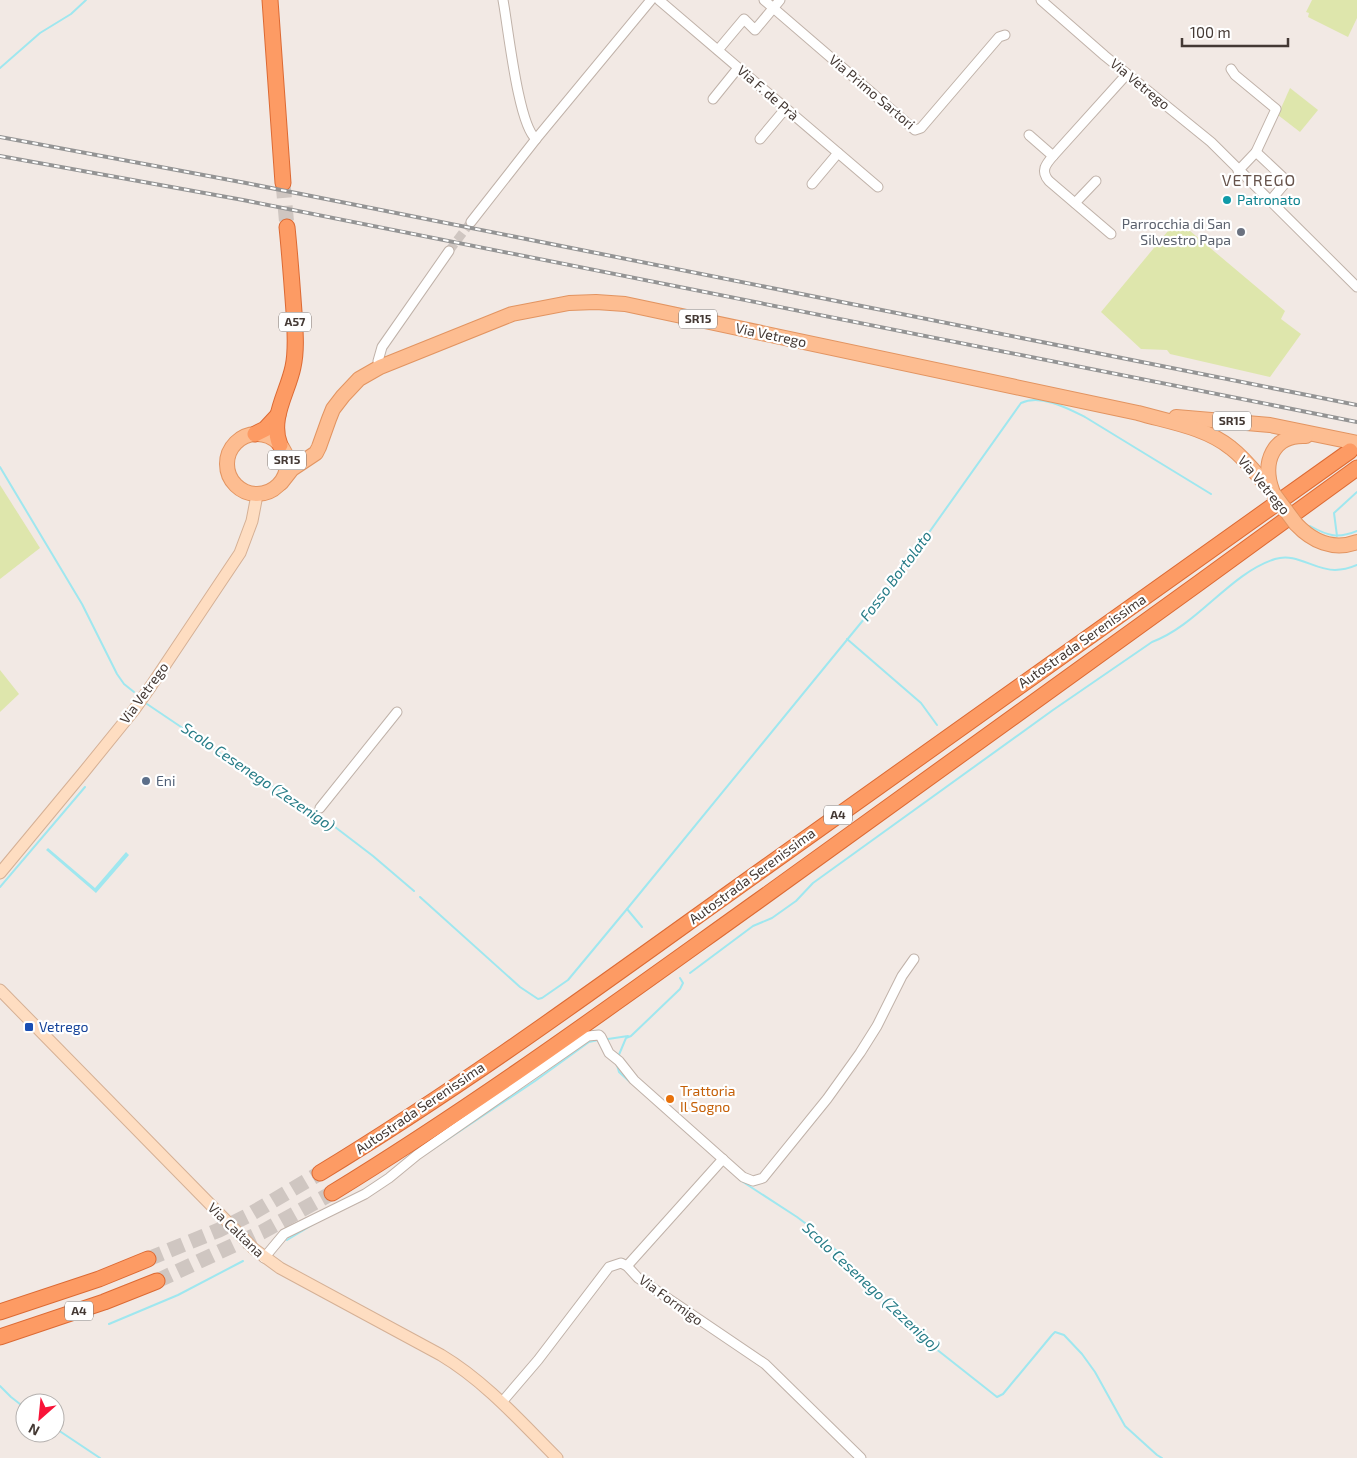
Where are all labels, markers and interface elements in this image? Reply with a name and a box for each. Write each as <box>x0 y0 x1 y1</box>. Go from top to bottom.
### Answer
scale bar <box>1182 15 1288 47</box>
text: 100 m <box>1190 23 1231 41</box>
street label: Via Primo Sartori <box>826 51 919 133</box>
street label: Via Vetrego <box>1107 54 1174 113</box>
street label: Via F. de Prà <box>734 61 803 124</box>
district label: VETREGO <box>1222 170 1296 189</box>
place label: Patronato <box>1237 191 1301 208</box>
marker: Patronato <box>1221 194 1233 206</box>
place label: Parrocchia di San Silvestro Papa <box>1122 215 1231 248</box>
marker: Parrocchia di San Silvestro Papa <box>1235 226 1247 238</box>
road number: SR15 <box>679 310 717 328</box>
road number: A57 <box>279 313 311 332</box>
street label: Via Vetrego <box>734 319 808 350</box>
road number: SR15 <box>1213 412 1251 431</box>
road number: SR15 <box>268 450 306 470</box>
street label: Via Vetrego <box>1235 452 1294 518</box>
water label: Fosso Bortolato <box>855 527 935 624</box>
street label: Autostrada Serenissima <box>1015 590 1149 691</box>
street label: Via Vetrego <box>116 659 172 727</box>
water label: Scolo Cesenego (Zezenigo) <box>179 718 339 835</box>
place label: Eni <box>156 772 175 789</box>
marker: Eni <box>140 775 152 787</box>
road number: A4 <box>824 806 852 824</box>
street label: Autostrada Serenissima <box>685 824 818 927</box>
place label: Vetrego <box>39 1018 89 1035</box>
marker: Vetrego <box>23 1021 35 1033</box>
street label: Autostrada Serenissima <box>352 1058 488 1157</box>
place label: Trattoria Il Sogno <box>680 1082 736 1115</box>
marker: Trattoria Il Sogno <box>664 1093 676 1105</box>
street label: Via Caltana <box>205 1199 268 1261</box>
water label: Scolo Cesenego (Zezenigo) <box>799 1218 944 1355</box>
street label: Via Formigo <box>636 1271 707 1329</box>
road number: A4 <box>65 1302 93 1320</box>
north arrow <box>15 1393 65 1443</box>
text: N <box>26 1420 42 1440</box>

